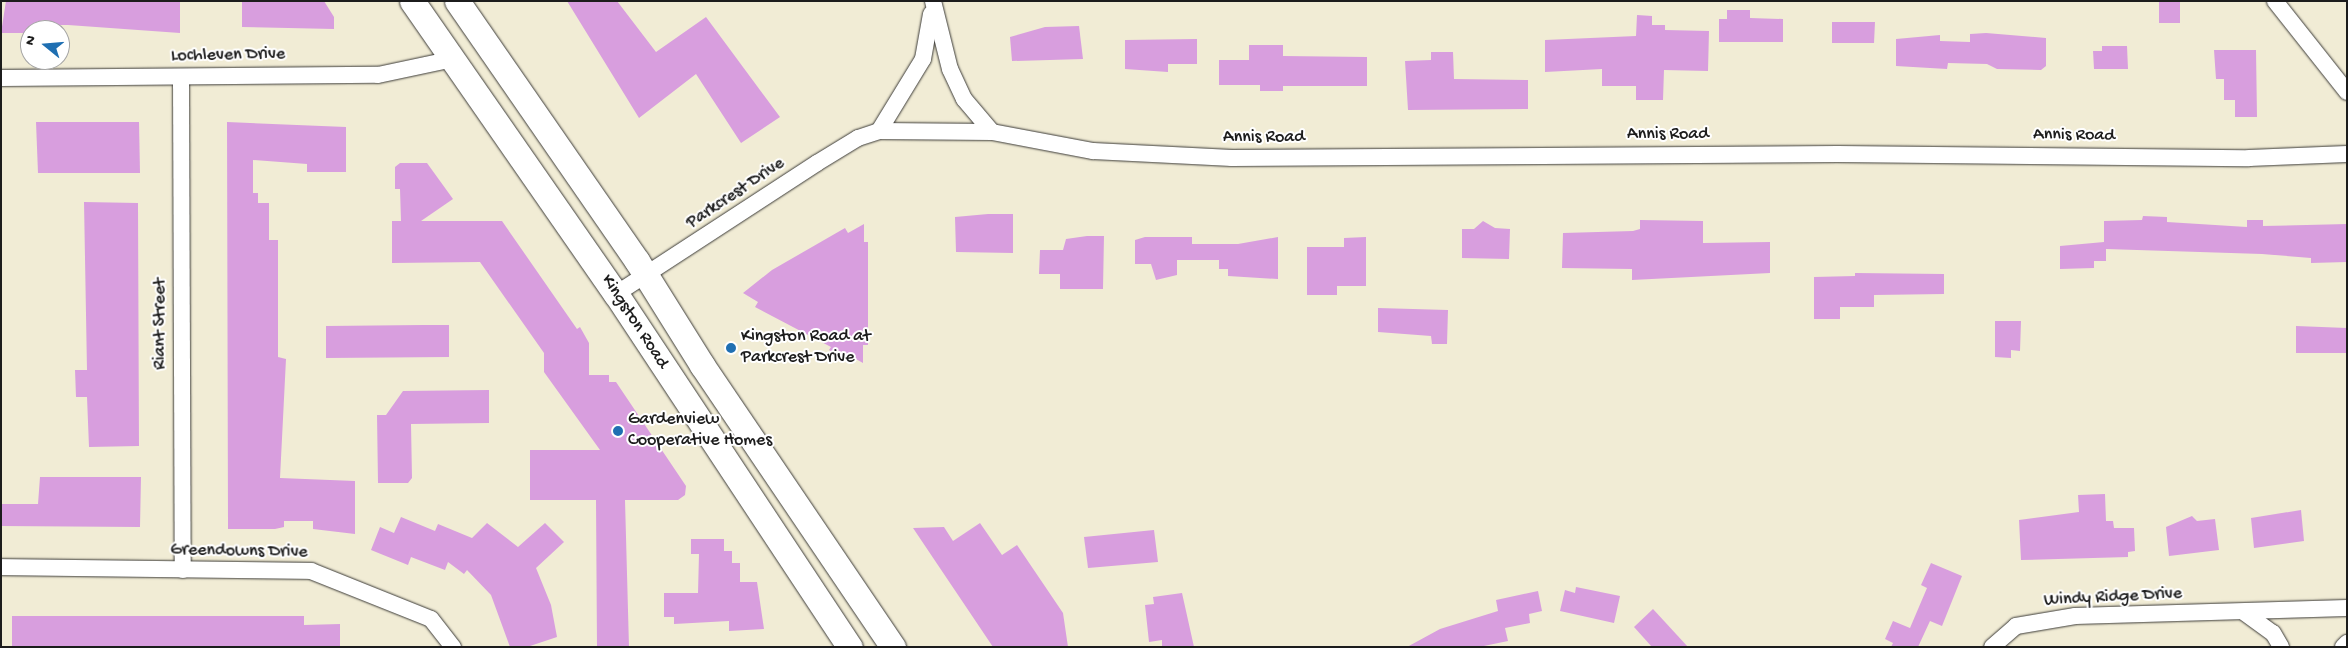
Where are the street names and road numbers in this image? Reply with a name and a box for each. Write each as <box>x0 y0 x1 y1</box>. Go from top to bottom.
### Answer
street label: Lochleven Drive <box>171 44 285 68</box>
street label: Annis Road <box>1627 124 1709 146</box>
street label: Annis Road <box>2033 124 2115 148</box>
street label: Annis Road <box>1223 127 1305 149</box>
street label: Parkcrest Drive <box>683 153 789 235</box>
street label: Kingston Road <box>596 271 672 373</box>
street label: Riant Street <box>150 278 172 370</box>
street label: Greendowns Drive <box>170 540 308 564</box>
street label: Windy Ridge Drive <box>2043 584 2183 612</box>

